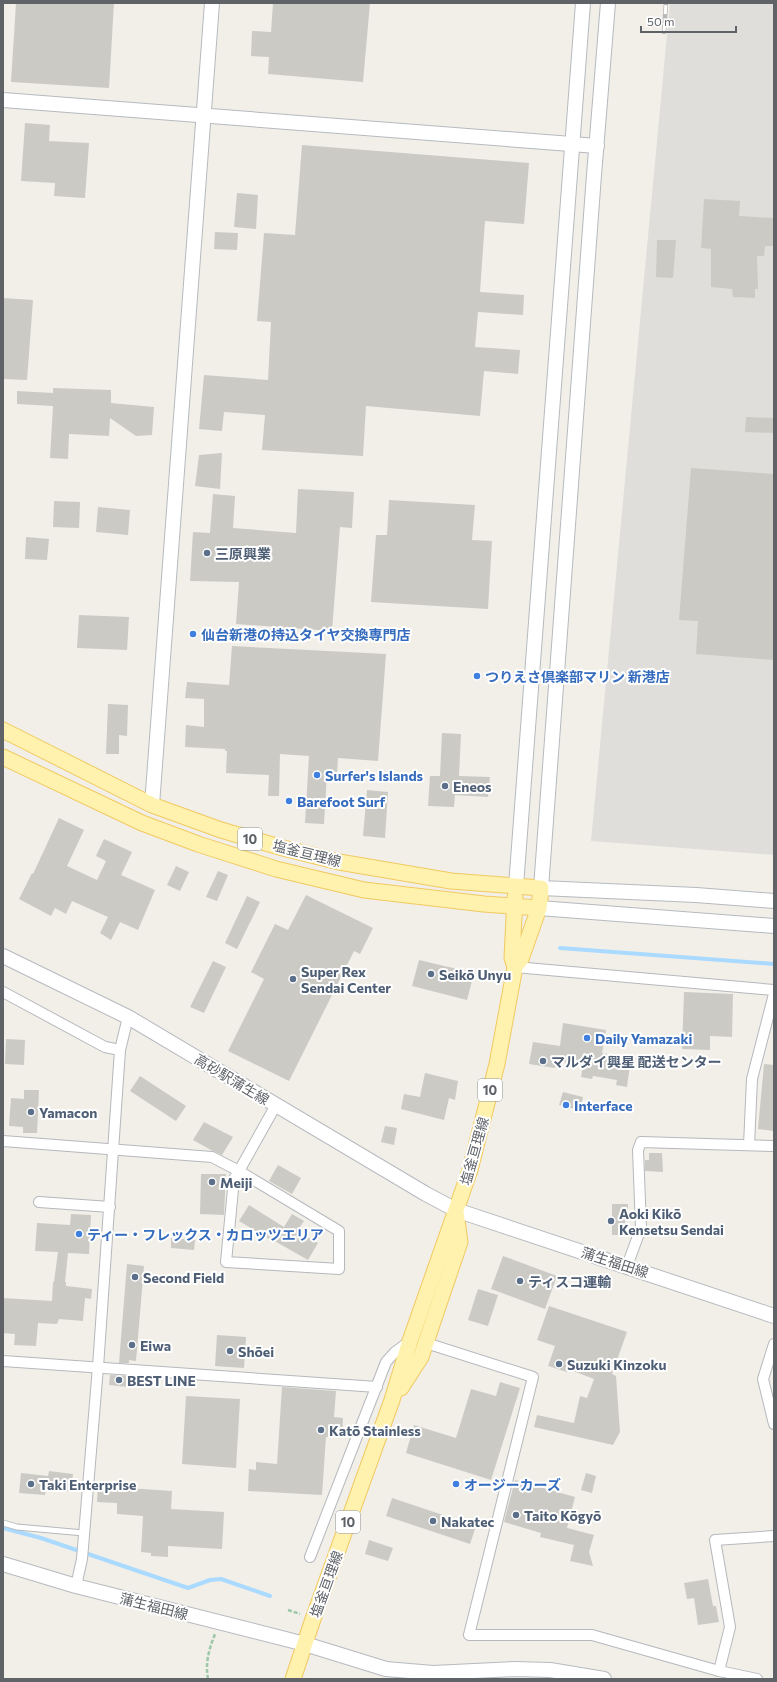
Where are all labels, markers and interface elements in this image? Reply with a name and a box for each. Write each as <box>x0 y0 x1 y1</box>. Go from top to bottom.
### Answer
scale bar <box>641 8 736 34</box>
text: 50 m <box>647 14 675 28</box>
place label: 三原興業 <box>215 545 271 562</box>
marker: 三原興業 <box>202 548 212 558</box>
place label: 仙台新港の持込タイヤ交換専門店 <box>201 626 411 643</box>
marker: 仙台新港の持込タイヤ交換専門店 <box>188 629 198 639</box>
place label: つりえさ倶楽部マリン 新港店 <box>485 668 670 685</box>
marker: つりえさ倶楽部マリン 新港店 <box>472 671 482 681</box>
place label: Surfer's Islands <box>325 767 424 784</box>
marker: Surfer's Islands <box>312 770 322 780</box>
place label: Eneos <box>453 778 492 795</box>
marker: Eneos <box>440 781 450 791</box>
place label: Barefoot Surf <box>297 793 385 810</box>
marker: Barefoot Surf <box>284 796 294 806</box>
road number: 10 <box>238 828 262 850</box>
street label: 塩釜亘理線 <box>271 836 343 870</box>
place label: Super Rex Sendai Center <box>301 963 391 996</box>
place label: Seikō Unyu <box>439 966 511 983</box>
marker: Seikō Unyu <box>426 969 436 979</box>
marker: Super Rex Sendai Center <box>288 974 298 984</box>
place label: Daily Yamazaki <box>595 1030 692 1047</box>
marker: Daily Yamazaki <box>582 1033 592 1043</box>
street label: 高砂駅蒲生線 <box>192 1050 272 1108</box>
place label: マルダイ興星 配送センター <box>551 1053 722 1070</box>
marker: マルダイ興星 配送センター <box>538 1056 548 1066</box>
road number: 10 <box>478 1079 502 1101</box>
place label: Interface <box>574 1097 633 1114</box>
marker: Interface <box>561 1100 571 1110</box>
place label: Yamacon <box>39 1104 97 1121</box>
marker: Yamacon <box>26 1107 36 1117</box>
street label: 塩釜亘理線 <box>456 1115 492 1187</box>
place label: Meiji <box>220 1174 253 1191</box>
marker: Meiji <box>207 1177 217 1187</box>
place label: Aoki Kikō Kensetsu Sendai <box>619 1205 724 1238</box>
marker: Aoki Kikō Kensetsu Sendai <box>606 1216 616 1226</box>
place label: ティー・フレックス・カロッツエリア <box>87 1226 324 1243</box>
marker: ティー・フレックス・カロッツエリア <box>74 1229 84 1239</box>
street label: 蒲生福田線 <box>579 1243 651 1281</box>
place label: Second Field <box>143 1269 224 1286</box>
marker: Second Field <box>130 1272 140 1282</box>
place label: ティスコ運輸 <box>528 1273 611 1290</box>
marker: ティスコ運輸 <box>515 1276 525 1286</box>
place label: Eiwa <box>140 1337 171 1354</box>
marker: Eiwa <box>127 1340 137 1350</box>
place label: Shōei <box>238 1343 274 1360</box>
marker: Shōei <box>225 1346 235 1356</box>
place label: Suzuki Kinzoku <box>567 1356 667 1373</box>
marker: Suzuki Kinzoku <box>554 1359 564 1369</box>
place label: BEST LINE <box>127 1372 196 1389</box>
marker: BEST LINE <box>114 1375 124 1385</box>
place label: Katō Stainless <box>329 1422 421 1439</box>
marker: Katō Stainless <box>316 1425 326 1435</box>
place label: Taki Enterprise <box>39 1476 136 1493</box>
place label: オージーカーズ <box>464 1476 561 1493</box>
marker: Taki Enterprise <box>26 1479 36 1489</box>
marker: オージーカーズ <box>451 1479 461 1489</box>
place label: Taito Kōgyō <box>524 1507 601 1524</box>
marker: Taito Kōgyō <box>511 1510 521 1520</box>
road number: 10 <box>336 1511 360 1533</box>
place label: Nakatec <box>441 1513 495 1530</box>
marker: Nakatec <box>428 1516 438 1526</box>
street label: 塩釜亘理線 <box>306 1548 346 1620</box>
street label: 蒲生福田線 <box>118 1589 190 1623</box>

